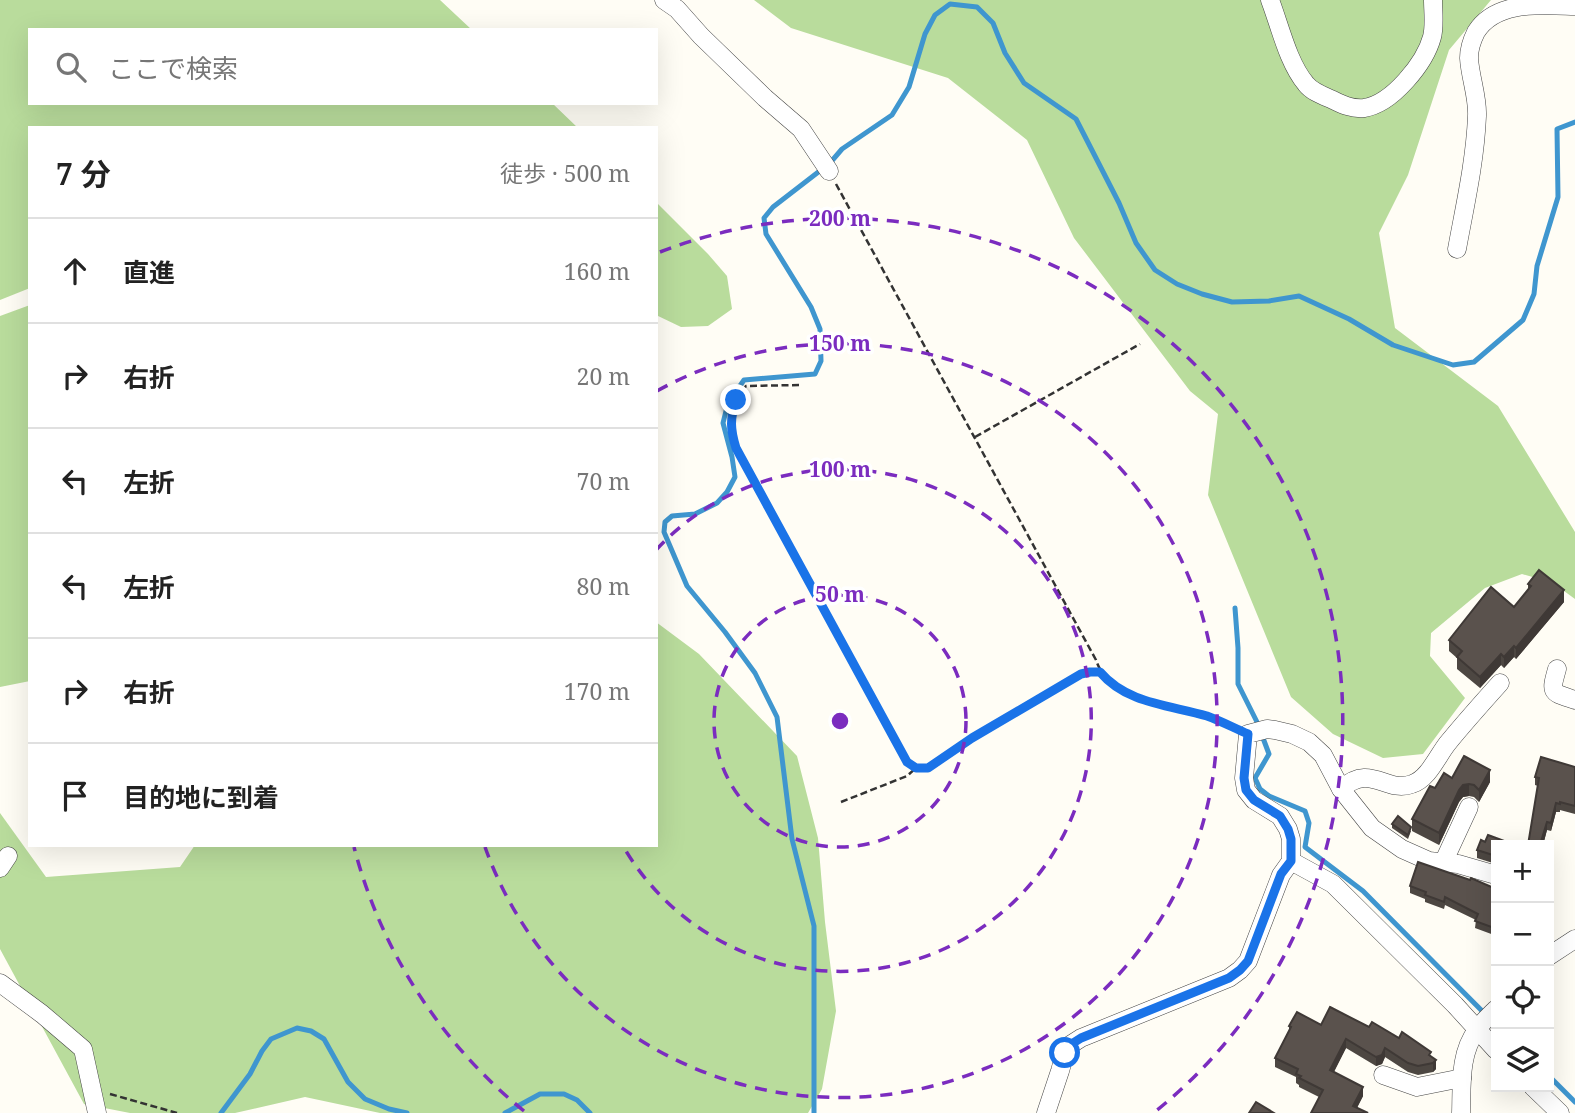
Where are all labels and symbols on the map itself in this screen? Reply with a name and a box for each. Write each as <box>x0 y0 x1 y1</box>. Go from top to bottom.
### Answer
text: 200 m <box>809 204 871 232</box>
text: 150 m <box>809 329 871 357</box>
route end <box>720 384 751 415</box>
text: 100 m <box>809 455 871 483</box>
text: 50 m <box>815 580 865 608</box>
centre of rings <box>828 709 852 733</box>
route start <box>1049 1037 1080 1068</box>

